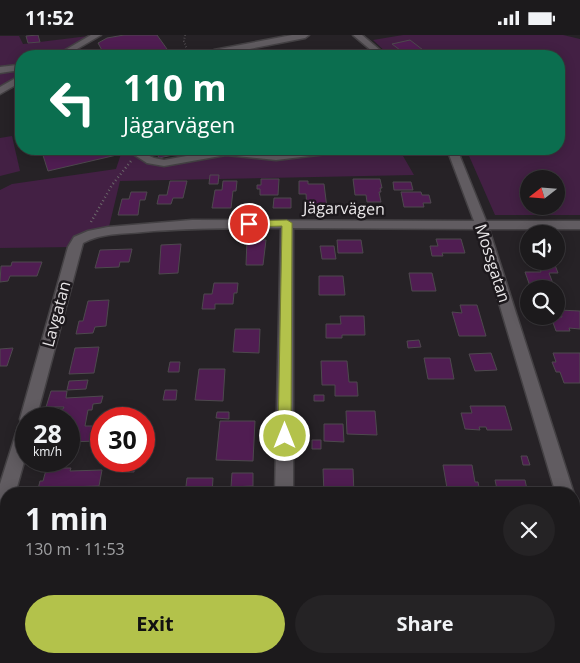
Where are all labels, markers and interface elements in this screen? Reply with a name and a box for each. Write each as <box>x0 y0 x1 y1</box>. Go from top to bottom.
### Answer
text: 11:52 <box>25 5 74 31</box>
text: 110 m <box>123 64 227 111</box>
icon: left <box>40 70 105 135</box>
text: Jägarvägen <box>123 109 235 139</box>
north arrow <box>520 170 565 215</box>
map controls <box>520 170 565 325</box>
street label: Jägarvägen <box>301 196 385 220</box>
pin <box>228 203 270 245</box>
icon: arrive <box>235 210 263 238</box>
street label: Mossgatan <box>470 221 516 305</box>
button: sound <box>520 225 565 270</box>
street label: Lavgatan <box>37 279 75 349</box>
button: search <box>520 280 565 325</box>
speed limit sign: 30 <box>90 407 155 472</box>
position arrow <box>258 409 310 461</box>
text: 28 <box>33 416 62 450</box>
text: km/h <box>33 443 62 460</box>
text: 1 min <box>25 498 108 539</box>
button: close <box>503 504 555 556</box>
text: 130 m · 11:53 <box>25 538 125 560</box>
button: Exit <box>25 595 285 653</box>
button: Share <box>295 595 555 653</box>

